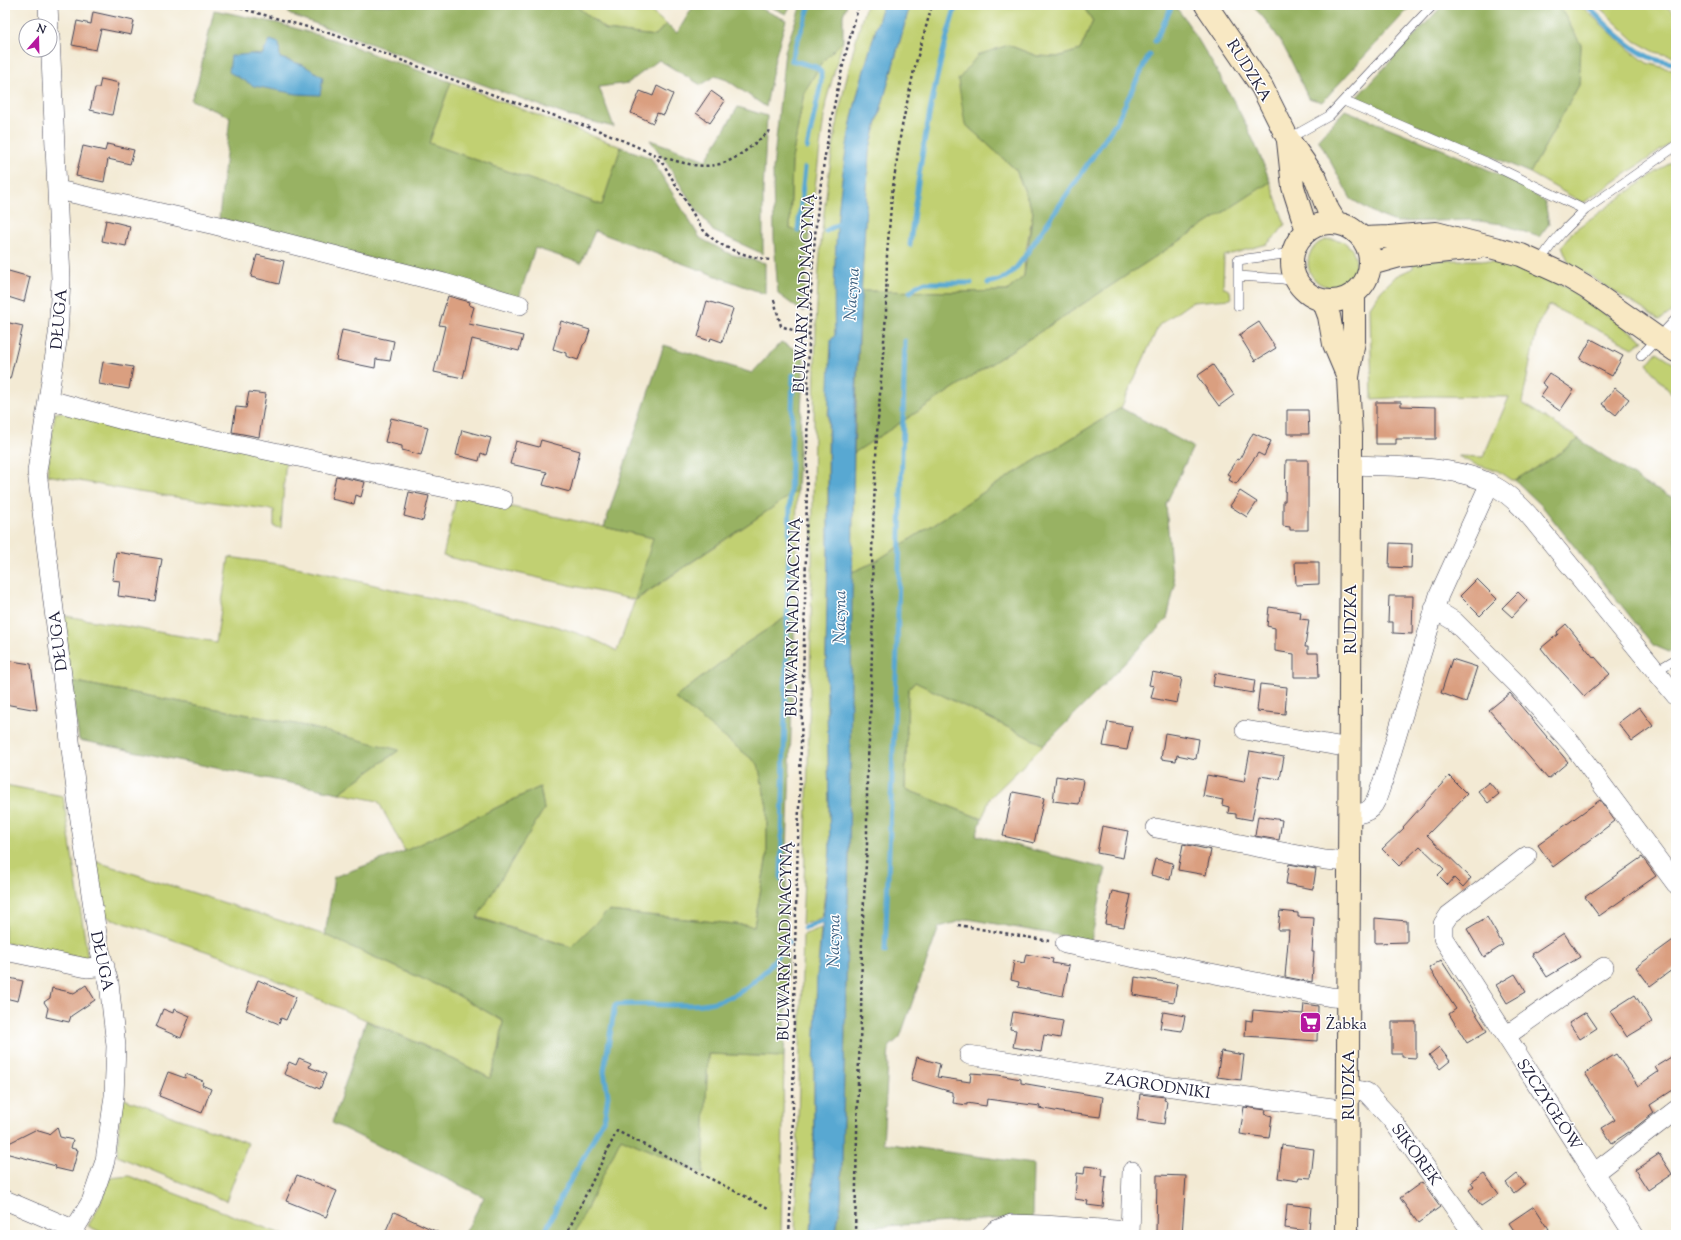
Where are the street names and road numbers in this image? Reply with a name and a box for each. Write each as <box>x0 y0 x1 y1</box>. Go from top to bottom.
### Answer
street label: RUDZKA <box>1220 36 1276 107</box>
street label: BULWARY NAD NACYNĄ <box>789 193 822 393</box>
street label: DŁUGA <box>46 288 75 351</box>
street label: BULWARY NAD NACYNĄ <box>781 517 808 717</box>
street label: RUDZKA <box>1341 584 1364 654</box>
street label: DŁUGA <box>44 609 75 672</box>
street label: BULWARY NAD NACYNĄ <box>773 841 800 1041</box>
street label: DŁUGA <box>83 929 118 994</box>
street label: RUDZKA <box>1339 1050 1362 1120</box>
street label: SZCZYGŁÓW <box>1510 1054 1587 1156</box>
street label: ZAGRODNIKI <box>1103 1069 1212 1106</box>
street label: SIKOREK <box>1384 1120 1446 1192</box>

